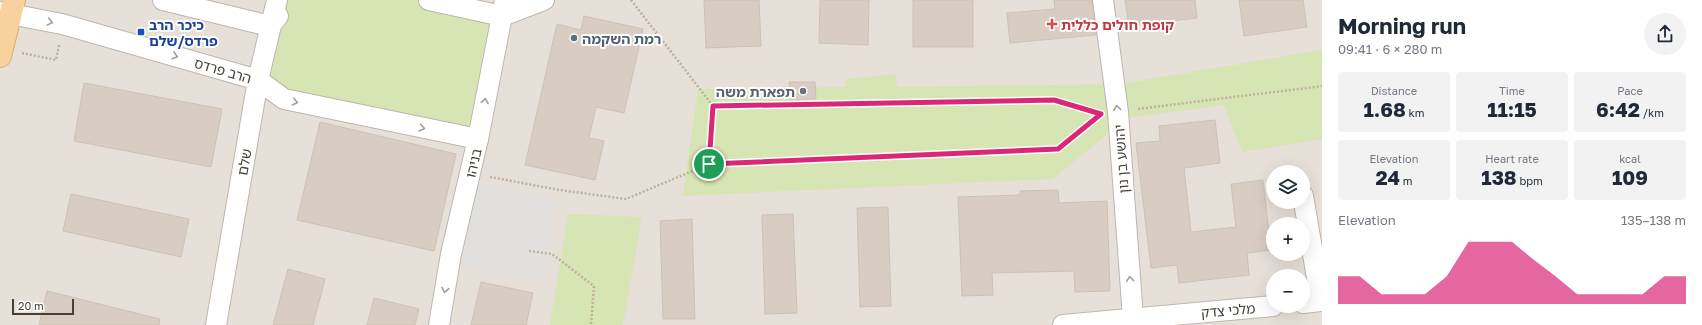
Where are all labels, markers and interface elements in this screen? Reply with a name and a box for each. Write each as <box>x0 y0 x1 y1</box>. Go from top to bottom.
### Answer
text: Morning run <box>1338 12 1466 39</box>
button: share <box>1644 13 1686 55</box>
place label: כיכר הרב פרדס/שלם <box>149 16 218 49</box>
place label: קופת חולים כללית <box>1061 16 1174 33</box>
one-way arrow <box>46 17 53 25</box>
marker: קופת חולים כללית <box>1046 18 1058 30</box>
marker: כיכר הרב פרדס/שלם <box>136 27 146 37</box>
place label: רמת השקמה <box>582 30 661 47</box>
marker: רמת השקמה <box>569 33 579 43</box>
text: 09:41 · 6 × 280 m <box>1338 41 1442 57</box>
one-way arrow <box>171 51 178 60</box>
street label: הרב פרדס <box>192 54 254 86</box>
place label: תפארת משה <box>716 83 795 100</box>
text: Distance <box>1371 84 1417 97</box>
text: Time <box>1499 84 1525 97</box>
text: Pace <box>1617 84 1643 97</box>
marker: תפארת משה <box>798 86 808 96</box>
one-way arrow <box>292 97 298 105</box>
text: 1.68 <box>1364 97 1406 121</box>
text: 11:15 <box>1487 97 1537 121</box>
text: 6:42 <box>1596 97 1640 121</box>
one-way arrow <box>481 98 489 104</box>
one-way arrow <box>1113 105 1122 111</box>
text: km <box>1406 106 1424 119</box>
text: /km <box>1640 106 1664 119</box>
one-way arrow <box>419 123 425 131</box>
street label: יהושע בן נון <box>1110 124 1132 194</box>
street label: בניהו <box>461 146 485 180</box>
street label: שלם <box>233 147 255 177</box>
pin <box>692 147 726 181</box>
text: Elevation <box>1370 152 1418 165</box>
text: Heart rate <box>1485 152 1539 165</box>
text: kcal <box>1619 152 1641 165</box>
icon: arrive <box>698 153 720 175</box>
map controls <box>1266 165 1310 313</box>
button: layers <box>1266 165 1310 209</box>
text: 24 <box>1375 165 1400 189</box>
text: 138 <box>1481 165 1517 189</box>
text: 109 <box>1612 165 1648 189</box>
text: m <box>1400 174 1413 187</box>
text: bpm <box>1517 174 1543 187</box>
text: Elevation <box>1338 212 1396 228</box>
text: 135–138 m <box>1621 212 1686 228</box>
button: + <box>1266 217 1310 261</box>
button: − <box>1266 269 1310 313</box>
one-way arrow <box>1125 276 1134 282</box>
one-way arrow <box>441 286 450 293</box>
scale bar <box>12 297 74 316</box>
text: 20 m <box>18 299 44 312</box>
street label: מלכי צדק <box>1200 299 1256 321</box>

